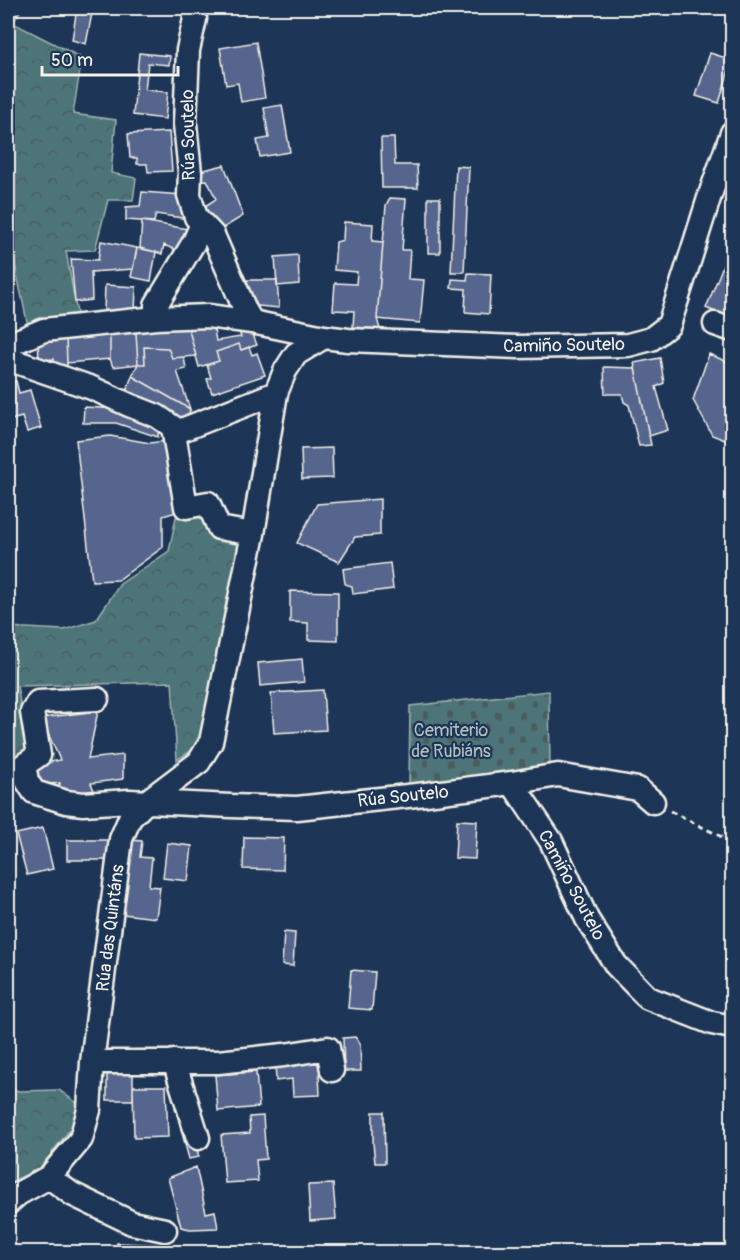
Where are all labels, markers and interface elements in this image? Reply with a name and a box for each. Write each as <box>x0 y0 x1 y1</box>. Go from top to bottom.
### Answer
scale bar <box>42 39 178 77</box>
text: 50 m <box>51 49 93 72</box>
street label: Rúa Soutelo <box>176 89 201 181</box>
street label: Camiño Soutelo <box>503 333 625 358</box>
park label: Cemiterio de Rubiáns <box>411 719 491 763</box>
street label: Rúa Soutelo <box>356 780 450 813</box>
street label: Camiño Soutelo <box>533 826 610 945</box>
street label: Rúa das Quintáns <box>91 863 130 993</box>

